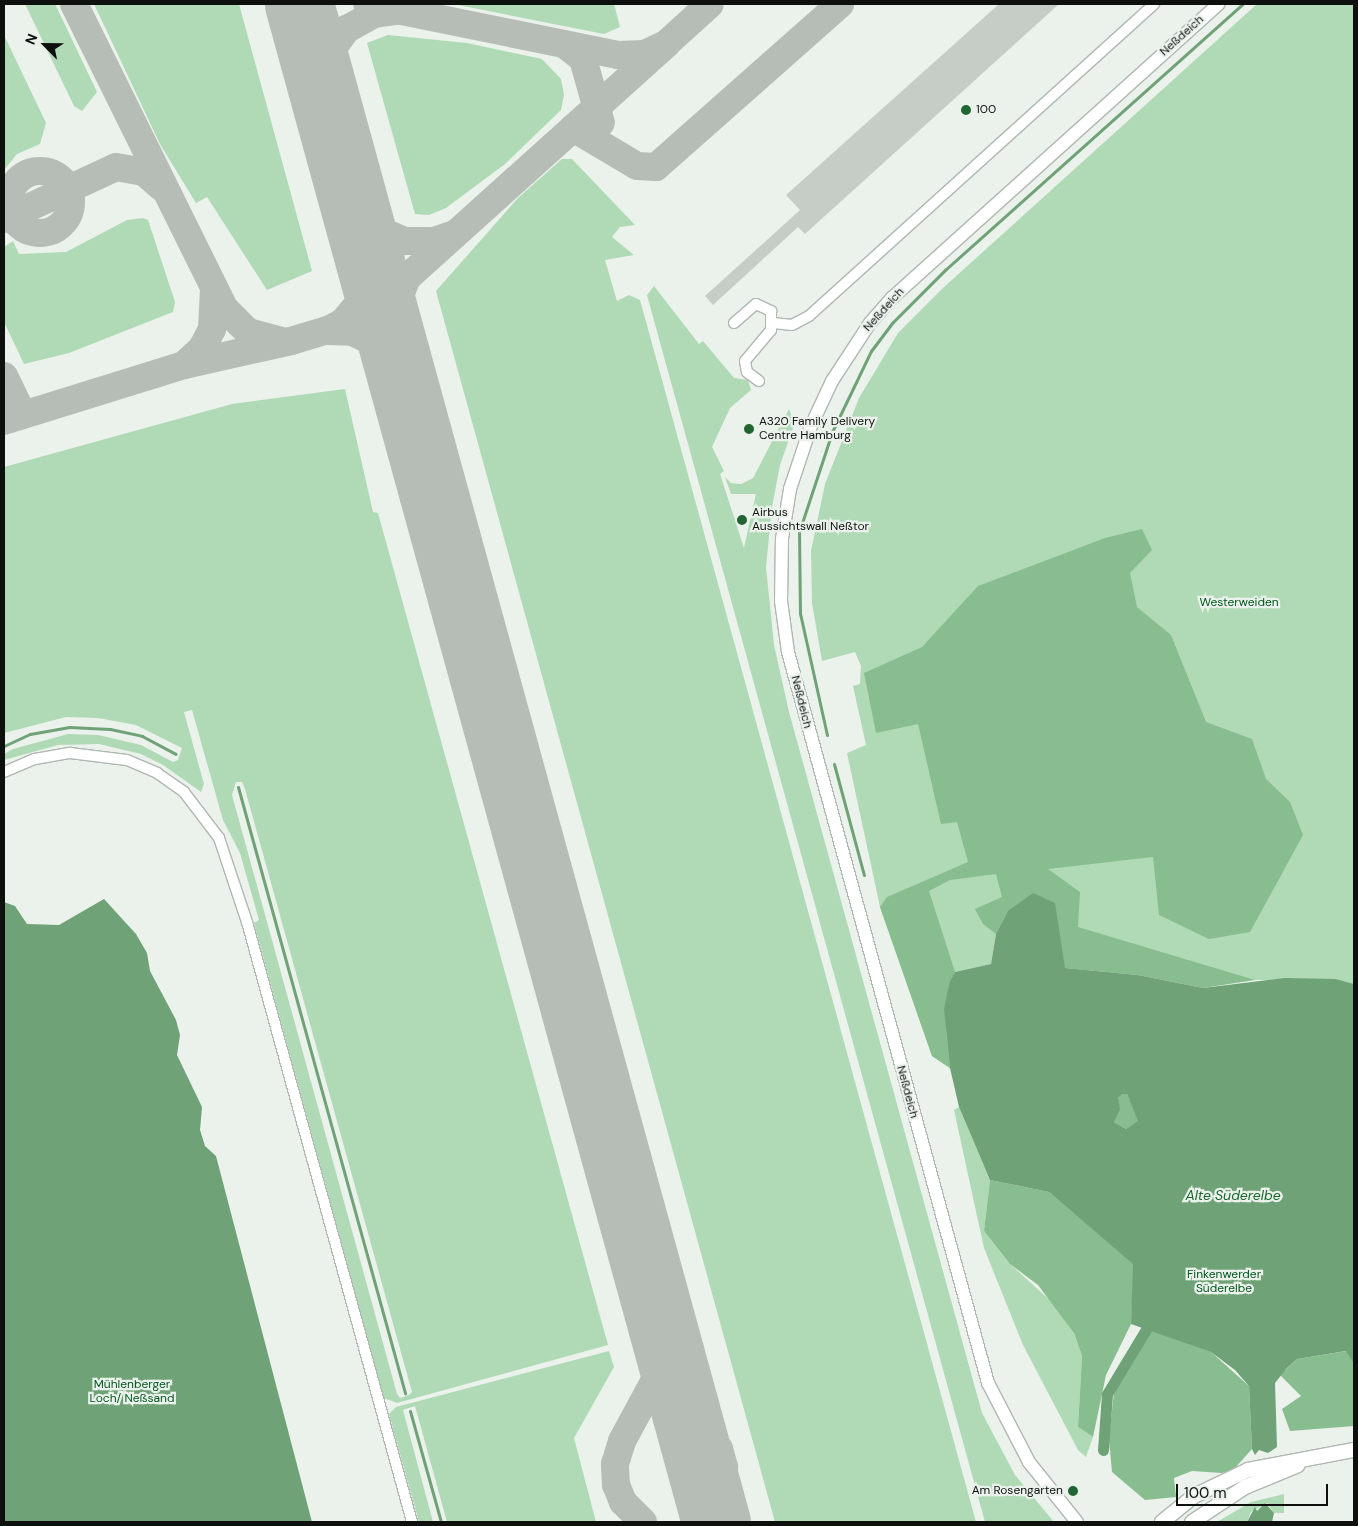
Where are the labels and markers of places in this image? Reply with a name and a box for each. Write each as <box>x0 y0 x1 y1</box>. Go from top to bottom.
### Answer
place label: 100 <box>976 103 996 117</box>
marker: 100 <box>960 104 972 116</box>
place label: A320 Family Delivery Centre Hamburg <box>759 415 875 443</box>
marker: A320 Family Delivery Centre Hamburg <box>743 423 755 435</box>
place label: Airbus Aussichtswall Neßtor <box>752 506 869 534</box>
marker: Airbus Aussichtswall Neßtor <box>736 514 748 526</box>
place label: Am Rosengarten <box>972 1484 1063 1498</box>
marker: Am Rosengarten <box>1067 1485 1079 1497</box>

